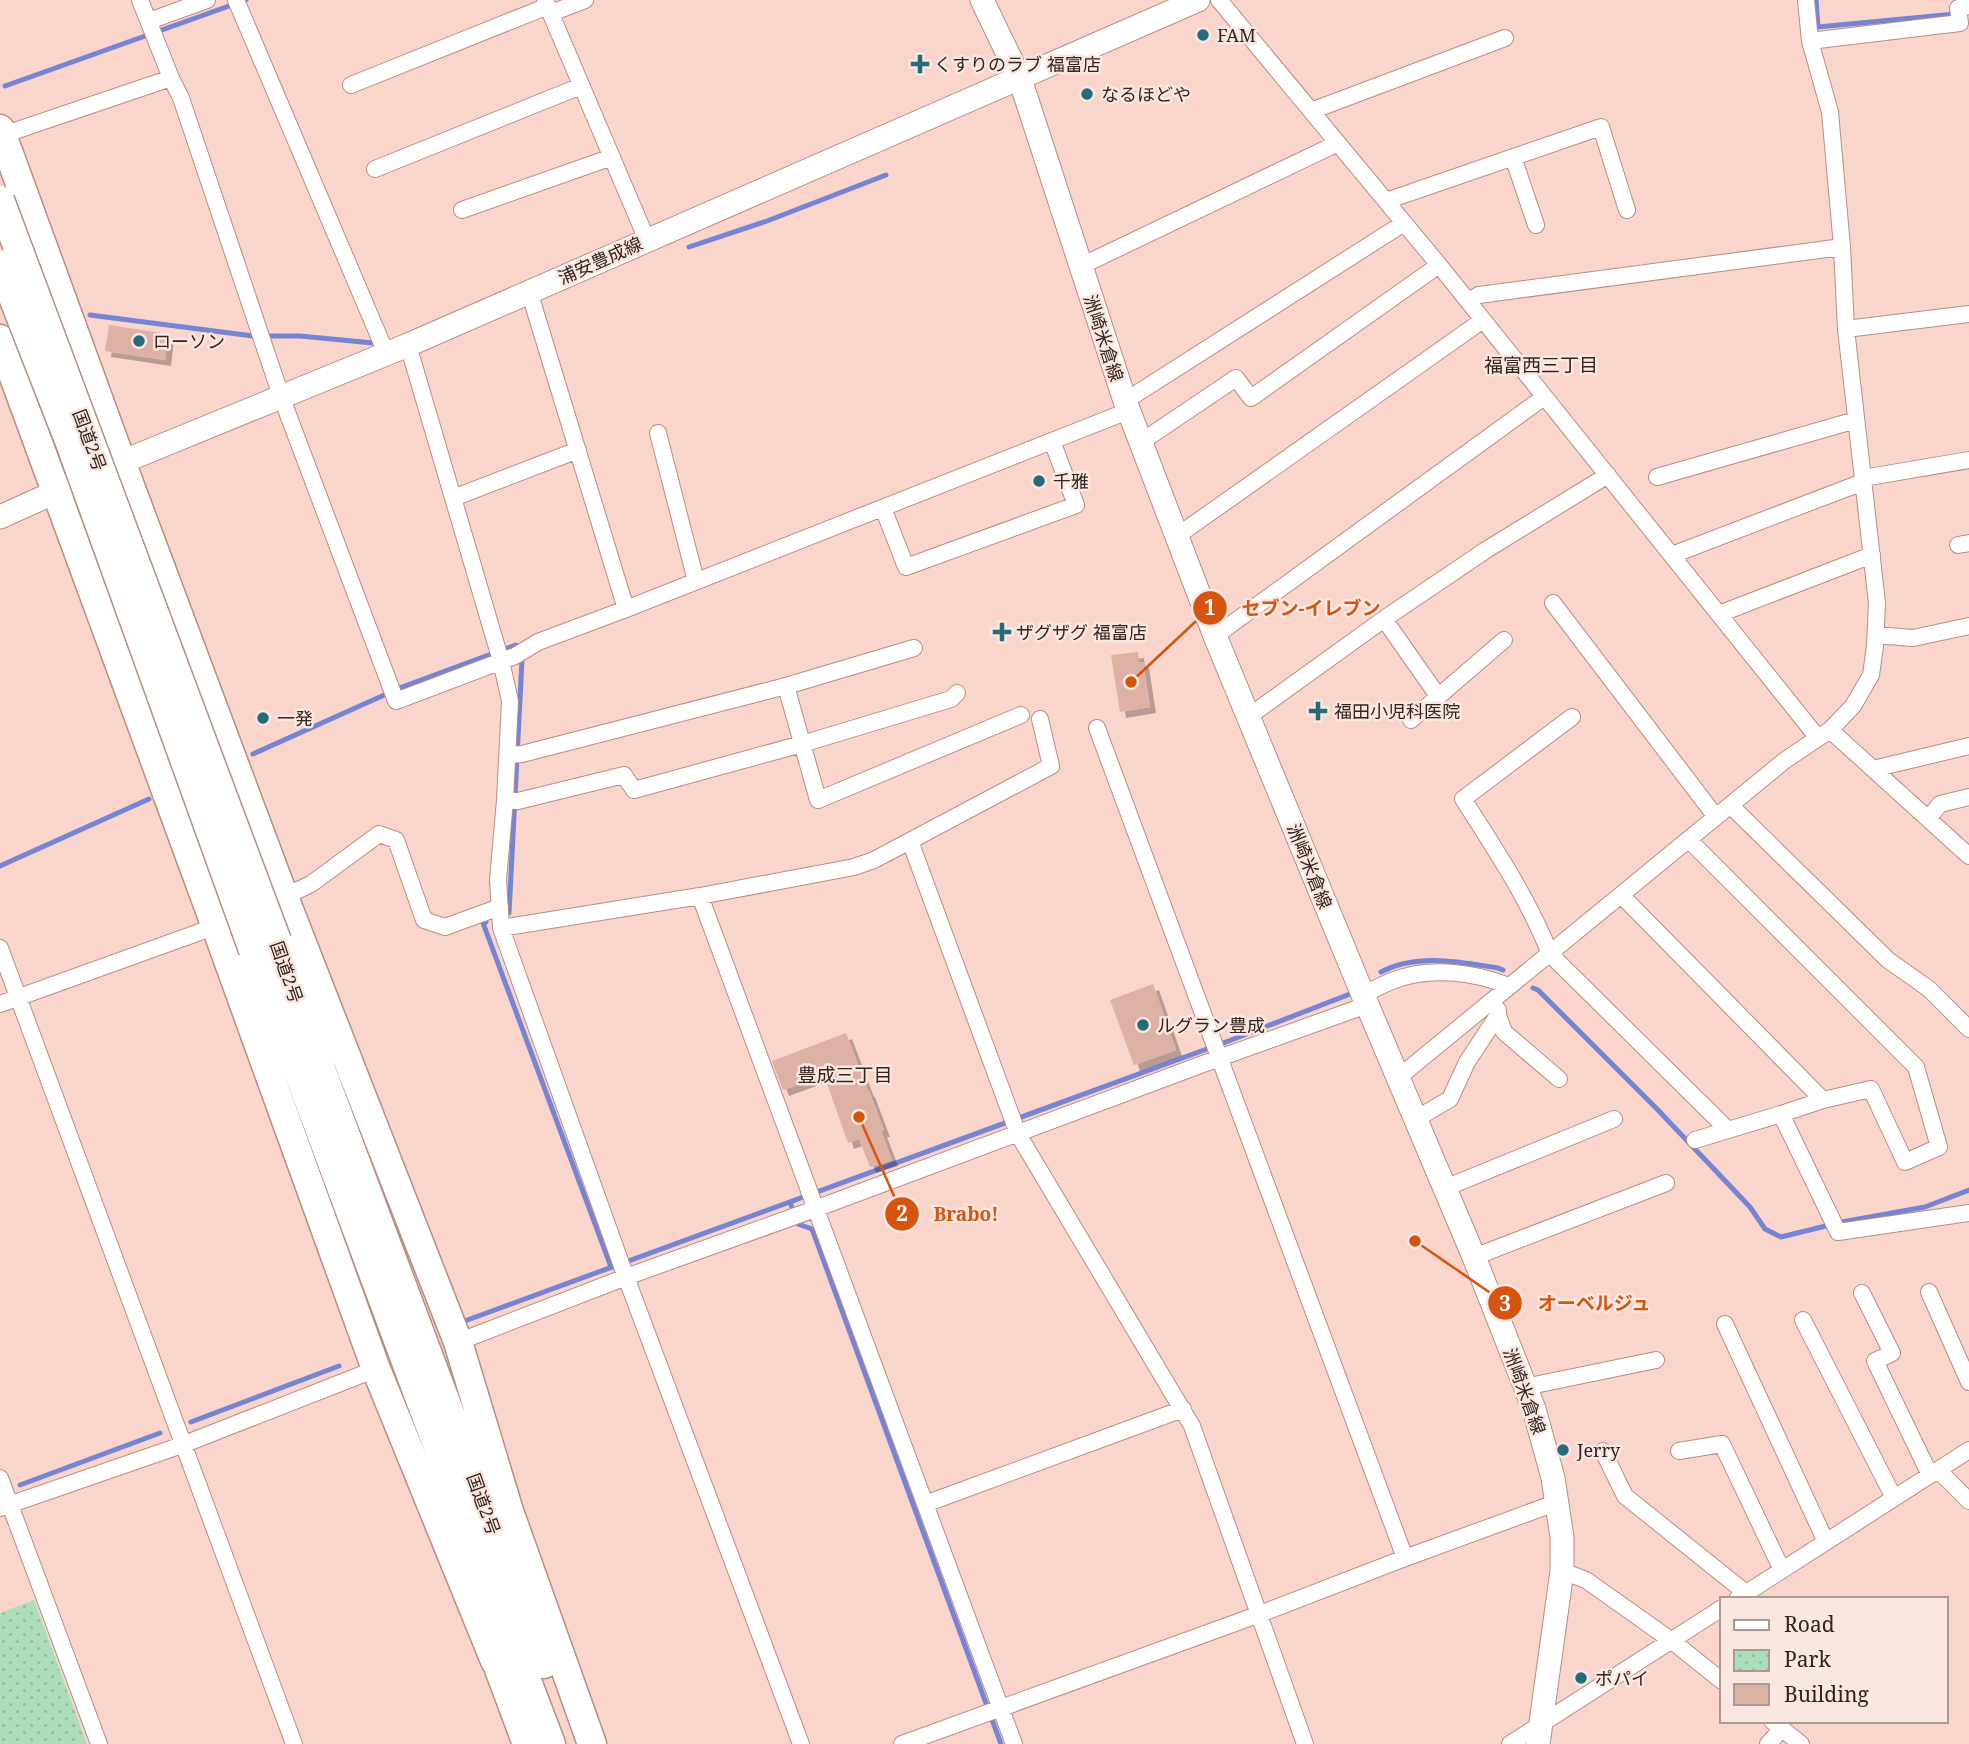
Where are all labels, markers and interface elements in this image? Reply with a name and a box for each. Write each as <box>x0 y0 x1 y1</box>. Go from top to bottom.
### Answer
place label: FAM <box>1217 23 1256 47</box>
marker: FAM <box>1195 27 1211 43</box>
place label: くすりのラブ 福富店 <box>934 52 1101 76</box>
marker: くすりのラブ 福富店 <box>912 56 928 72</box>
place label: なるほどや <box>1101 82 1191 106</box>
marker: なるほどや <box>1079 86 1095 102</box>
street label: 浦安豊成線 <box>554 231 646 289</box>
street label: 洲崎米倉線 <box>1079 291 1129 385</box>
place label: ローソン <box>153 329 225 353</box>
marker: ローソン <box>131 333 147 349</box>
district label: 福富西三丁目 <box>1484 352 1598 378</box>
street label: 国道2号 <box>68 406 112 474</box>
place label: 千雅 <box>1053 469 1089 493</box>
marker: 千雅 <box>1031 473 1047 489</box>
callout: セブン-イレブン <box>1193 588 1395 628</box>
text: 1 <box>1204 593 1216 621</box>
text: セブン-イレブン <box>1242 595 1380 621</box>
place label: ザグザグ 福富店 <box>1016 620 1147 644</box>
marker: ザグザグ 福富店 <box>994 624 1010 640</box>
place label: 福田小児科医院 <box>1334 699 1460 723</box>
marker: 福田小児科医院 <box>1308 701 1328 721</box>
place label: 一発 <box>277 706 313 730</box>
marker: 一発 <box>255 710 271 726</box>
street label: 洲崎米倉線 <box>1282 820 1338 912</box>
street label: 国道2号 <box>265 938 309 1006</box>
place label: ルグラン豊成 <box>1157 1013 1265 1037</box>
marker: ルグラン豊成 <box>1135 1017 1151 1033</box>
district label: 豊成三丁目 <box>797 1062 893 1088</box>
callout: Brabo! <box>885 1194 1013 1234</box>
text: 2 <box>896 1199 908 1227</box>
text: Brabo! <box>934 1201 998 1227</box>
callout: オーベルジュ <box>1488 1283 1665 1323</box>
text: 3 <box>1499 1289 1511 1317</box>
text: オーベルジュ <box>1538 1290 1650 1316</box>
street label: 洲崎米倉線 <box>1498 1345 1552 1437</box>
place label: Jerry <box>1576 1438 1621 1462</box>
marker: Jerry <box>1555 1442 1571 1458</box>
street label: 国道2号 <box>462 1470 506 1538</box>
legend <box>1720 1597 1948 1723</box>
text: Road <box>1784 1610 1835 1638</box>
text: Park <box>1784 1645 1831 1673</box>
place label: ポパイ <box>1595 1666 1649 1690</box>
marker: ポパイ <box>1573 1670 1589 1686</box>
text: Building <box>1784 1680 1869 1708</box>

